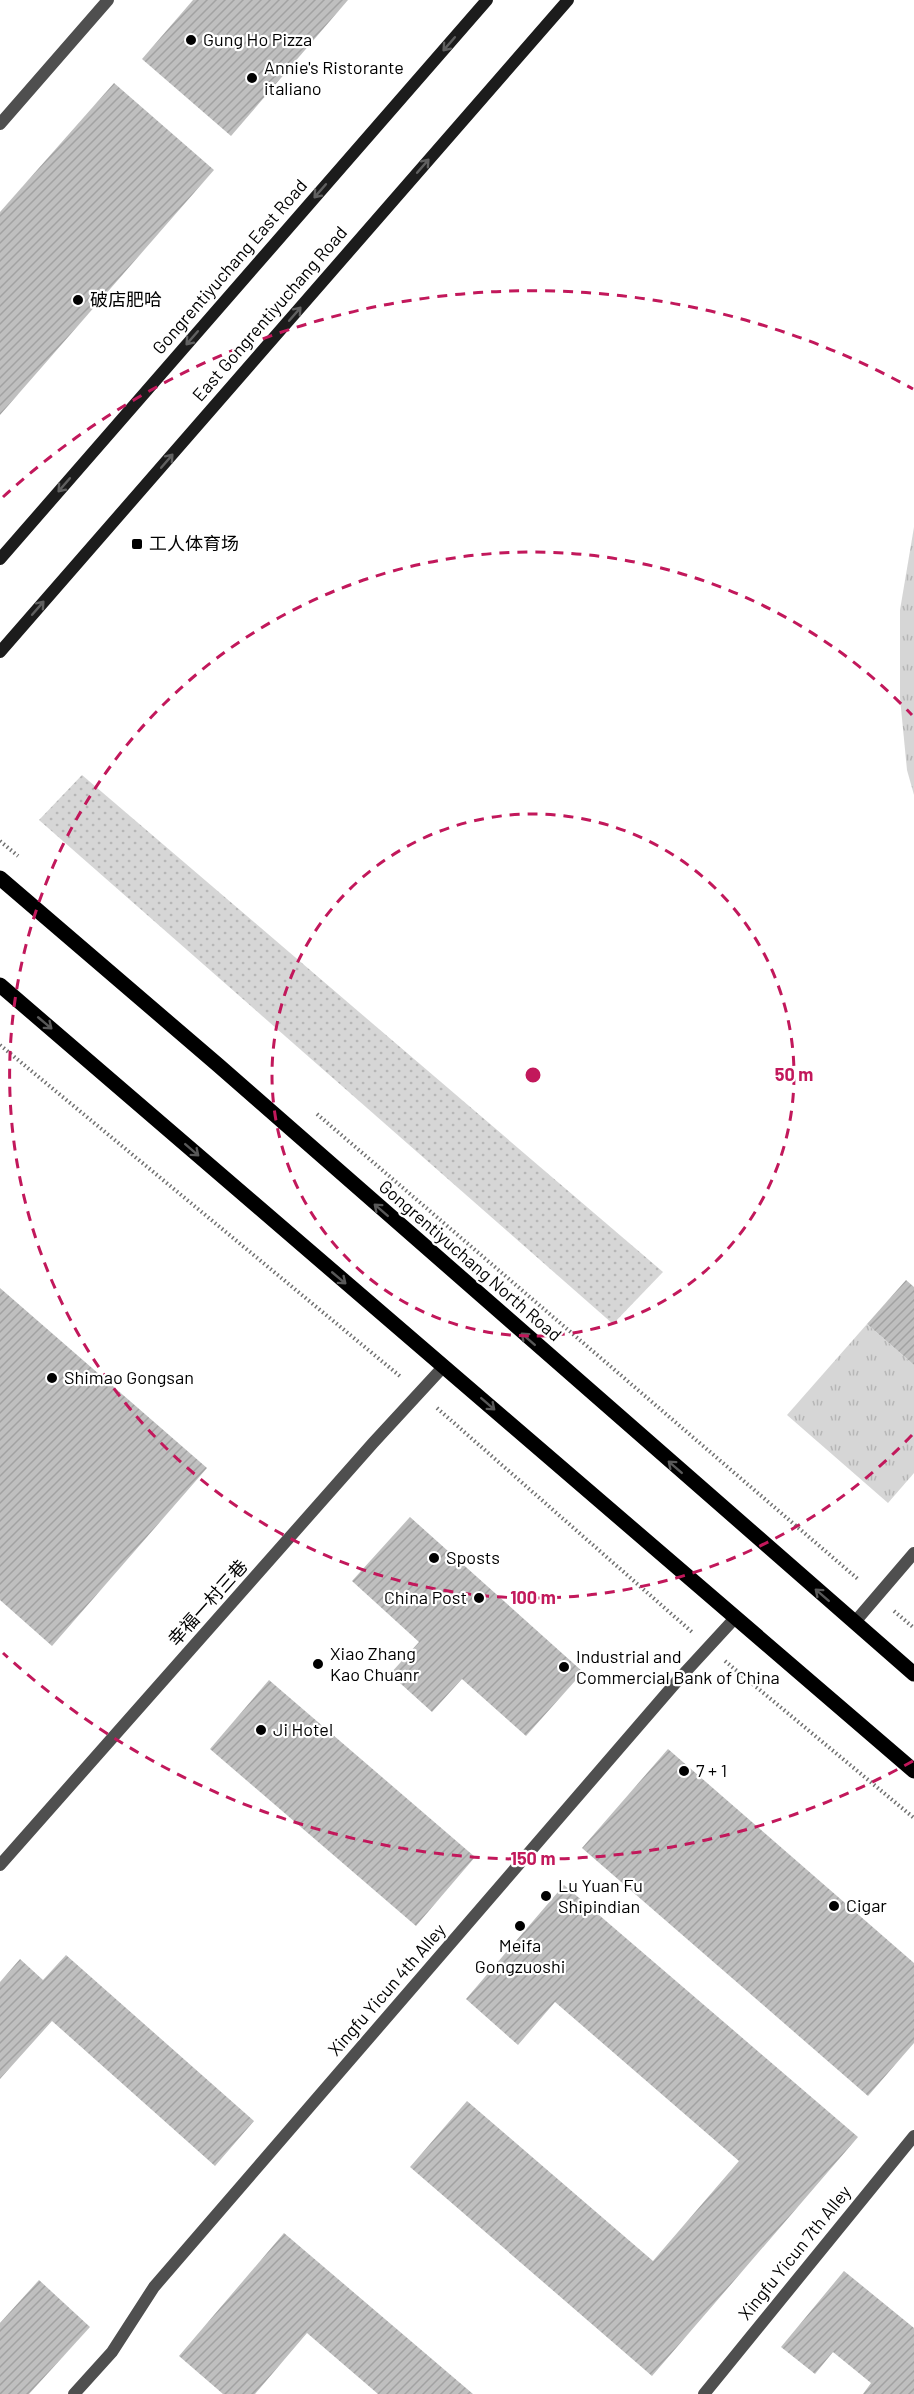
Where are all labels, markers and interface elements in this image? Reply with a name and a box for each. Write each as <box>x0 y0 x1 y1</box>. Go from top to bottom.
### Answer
place label: Gung Ho Pizza <box>203 28 312 50</box>
marker: Gung Ho Pizza <box>184 33 198 47</box>
one-way arrow <box>442 36 456 51</box>
place label: Annie's Ristorante italiano <box>264 56 404 99</box>
marker: Annie's Ristorante italiano <box>245 71 259 85</box>
one-way arrow <box>416 159 430 174</box>
street label: Gongrentiyuchang East Road <box>147 174 311 358</box>
one-way arrow <box>314 183 327 199</box>
street label: East Gongrentiyuchang Road <box>187 221 351 405</box>
place label: 破店肥哈 <box>90 288 162 310</box>
marker: 破店肥哈 <box>71 293 85 307</box>
one-way arrow <box>288 306 302 321</box>
one-way arrow <box>185 330 199 345</box>
one-way arrow <box>159 453 173 469</box>
one-way arrow <box>57 477 71 492</box>
place label: 工人体育场 <box>149 532 239 554</box>
marker: 工人体育场 <box>130 537 144 551</box>
one-way arrow <box>31 600 45 616</box>
one-way arrow <box>37 1016 52 1030</box>
text: 50 m <box>775 1063 813 1085</box>
centre of rings <box>523 1065 543 1085</box>
one-way arrow <box>185 1143 200 1157</box>
street label: Gongrentiyuchang North Road <box>375 1175 566 1346</box>
one-way arrow <box>374 1203 389 1217</box>
one-way arrow <box>331 1271 346 1285</box>
one-way arrow <box>520 1332 536 1345</box>
place label: Shimao Gongsan <box>64 1366 194 1388</box>
marker: Shimao Gongsan <box>45 1371 59 1385</box>
one-way arrow <box>480 1397 495 1411</box>
one-way arrow <box>668 1460 683 1474</box>
place label: Sposts <box>446 1546 500 1568</box>
marker: Sposts <box>427 1551 441 1565</box>
street label: 幸福一村三巷 <box>163 1555 252 1650</box>
place label: China Post <box>384 1586 467 1608</box>
text: 100 m <box>510 1586 556 1608</box>
one-way arrow <box>815 1588 830 1602</box>
marker: China Post <box>472 1591 486 1605</box>
place label: Xiao Zhang Kao Chuanr <box>330 1642 420 1685</box>
place label: Industrial and Commercial Bank of China <box>576 1645 780 1688</box>
marker: Xiao Zhang Kao Chuanr <box>311 1657 325 1671</box>
marker: Industrial and Commercial Bank of China <box>557 1660 571 1674</box>
place label: Ji Hotel <box>273 1718 333 1740</box>
marker: Ji Hotel <box>254 1723 268 1737</box>
place label: 7 + 1 <box>696 1759 727 1781</box>
marker: 7 + 1 <box>677 1764 691 1778</box>
text: 150 m <box>511 1847 555 1869</box>
place label: Lu Yuan Fu Shipindian <box>558 1874 643 1917</box>
marker: Lu Yuan Fu Shipindian <box>539 1889 553 1903</box>
place label: Cigar <box>846 1894 887 1916</box>
marker: Cigar <box>827 1899 841 1913</box>
street label: Xingfu Yicun 4th Alley <box>323 1919 450 2060</box>
marker: Meifa Gongzuoshi <box>513 1919 527 1933</box>
place label: Meifa Gongzuoshi <box>475 1934 565 1977</box>
street label: Xingfu Yicun 7th Alley <box>733 2181 855 2324</box>

